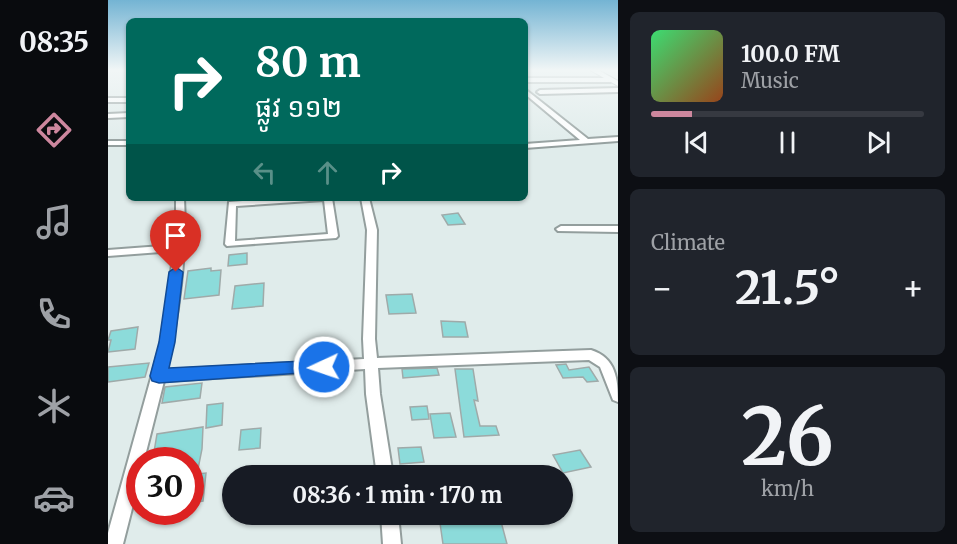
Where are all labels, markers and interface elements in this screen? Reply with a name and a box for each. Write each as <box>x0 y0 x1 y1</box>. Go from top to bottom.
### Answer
text: 08:35 <box>19 25 89 59</box>
text: 80 m <box>255 36 361 88</box>
text: 100.0 FM <box>741 40 840 68</box>
icon: right <box>156 42 234 120</box>
text: Music <box>741 68 799 93</box>
text: ផ្លូវ ១១២ <box>255 90 342 124</box>
icon: directions <box>33 109 75 151</box>
icon: previous <box>680 126 713 159</box>
icon: pause <box>771 126 804 159</box>
icon: next <box>862 126 895 159</box>
icon: left <box>248 156 281 189</box>
icon: ahead <box>311 156 344 189</box>
icon: right <box>374 156 407 189</box>
icon: music <box>33 201 75 243</box>
pin <box>150 210 201 272</box>
icon: arrive <box>159 219 192 252</box>
text: Climate <box>651 230 725 255</box>
text: 21.5° <box>735 260 840 316</box>
text: − <box>651 268 673 309</box>
text: + <box>902 268 924 309</box>
icon: phone <box>33 293 75 335</box>
position arrow <box>292 335 356 399</box>
icon: climate <box>33 385 75 427</box>
text: 26 <box>741 388 834 486</box>
speed limit sign: 30 <box>126 447 204 525</box>
text: km/h <box>761 476 814 501</box>
icon: car <box>33 477 75 519</box>
text: 08:36 · 1 min · 170 m <box>293 481 502 509</box>

